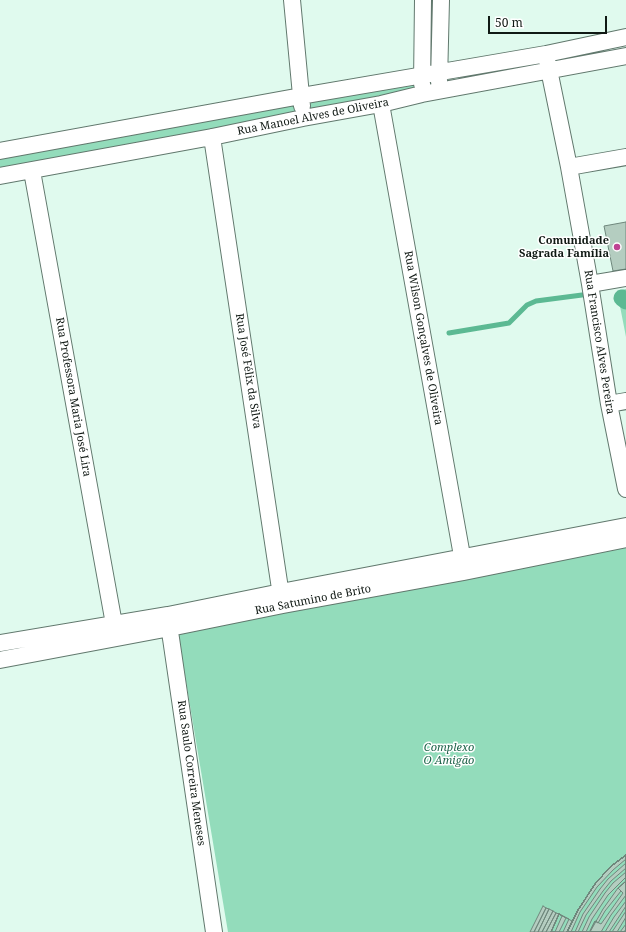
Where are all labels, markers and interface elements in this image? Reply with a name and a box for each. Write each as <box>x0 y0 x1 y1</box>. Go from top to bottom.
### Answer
scale bar <box>490 8 609 34</box>
text: 50 m <box>495 14 523 31</box>
street label: Rua Manoel Alves de Oliveira <box>236 96 390 138</box>
place label: Comunidade Sagrada Família <box>519 234 609 260</box>
marker: Comunidade Sagrada Família <box>612 242 622 252</box>
street label: Rua Wilson Gonçalves de Oliveira <box>401 250 445 426</box>
street label: Rua Francisco Alves Pereira <box>581 269 617 415</box>
street label: Rua José Félix da Silva <box>232 312 264 430</box>
street label: Rua Professora Maria José Lira <box>52 316 94 478</box>
street label: Rua Satumino de Brito <box>254 582 372 618</box>
street label: Rua Saulo Correira Meneses <box>174 699 208 847</box>
park label: Complexo O Amigão <box>424 741 474 767</box>

